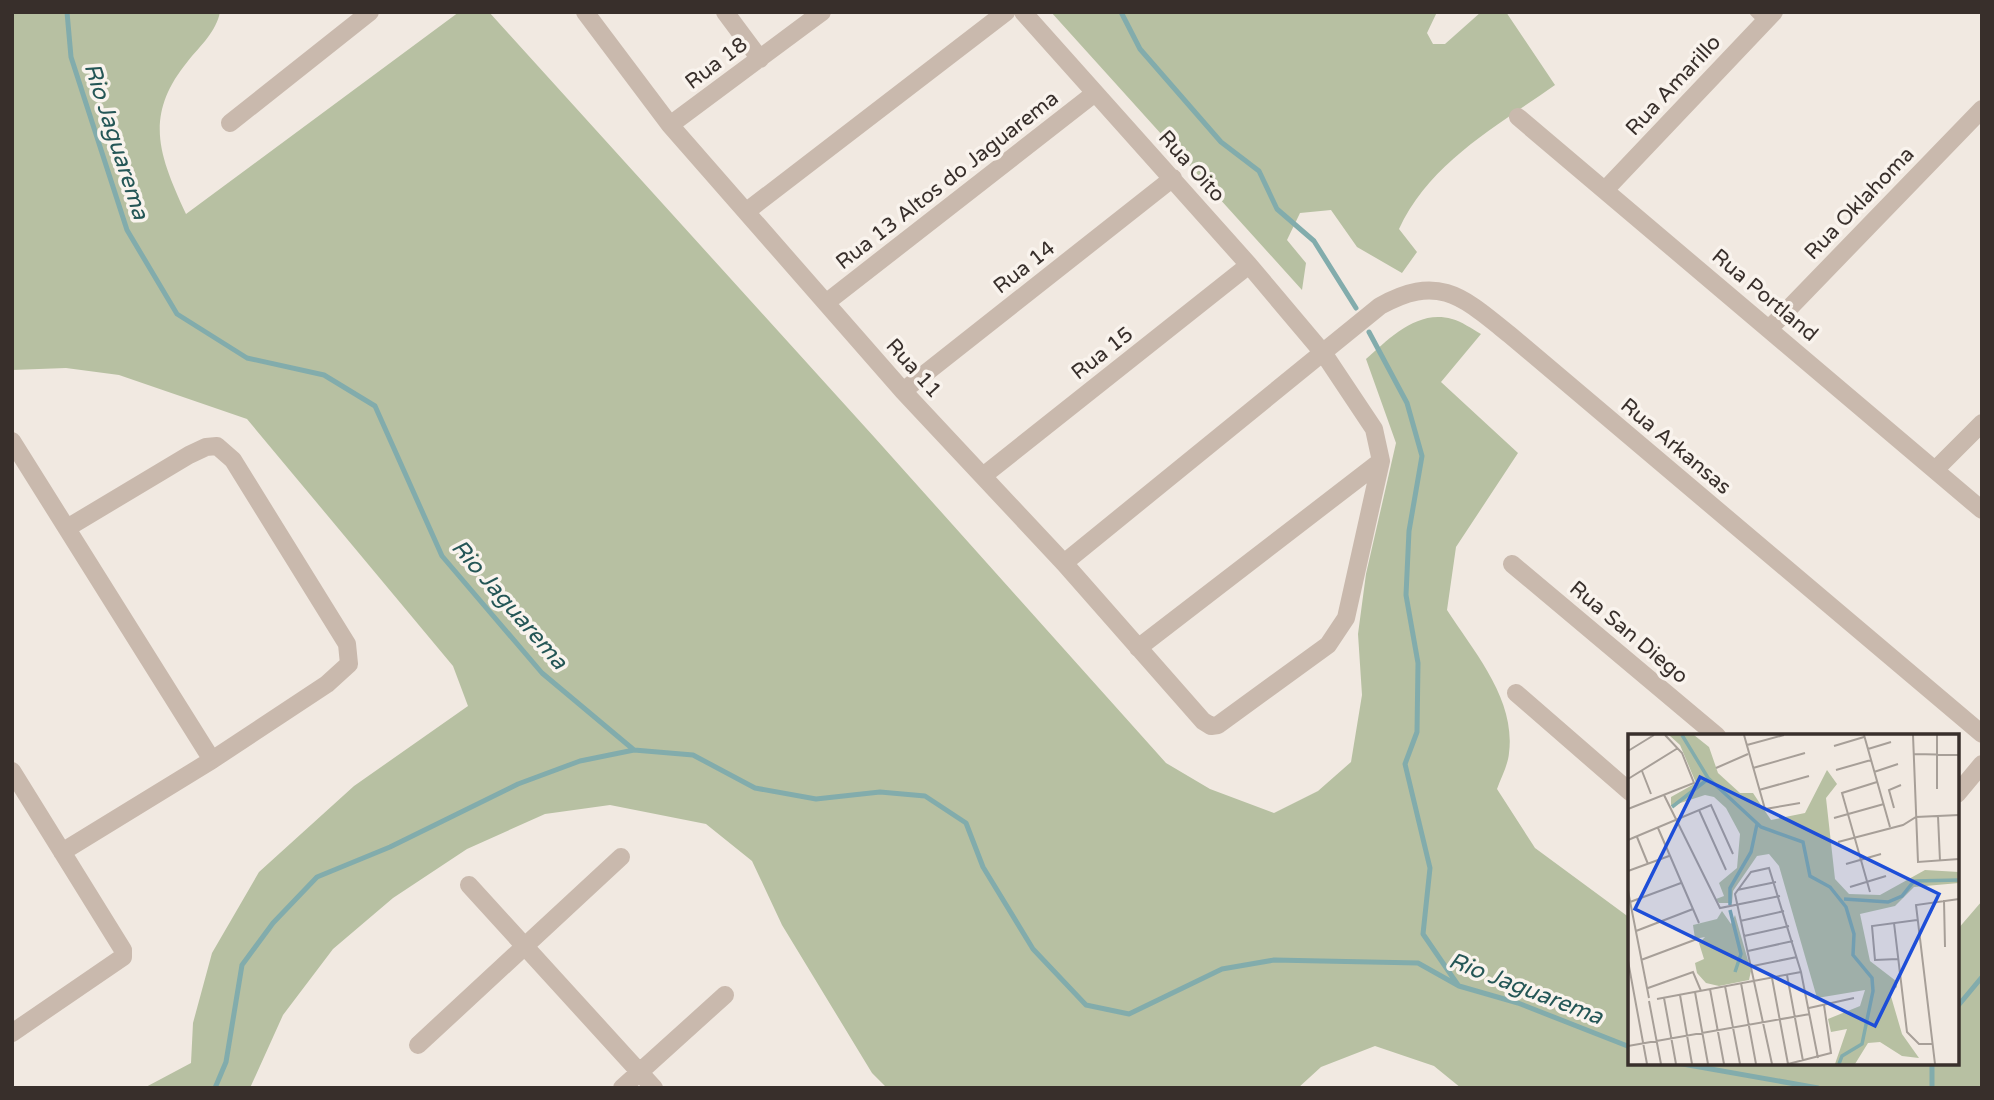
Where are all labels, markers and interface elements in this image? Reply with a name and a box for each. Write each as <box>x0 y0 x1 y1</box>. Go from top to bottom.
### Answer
street label: Rua Amarillo <box>1621 30 1726 141</box>
street label: Rua 18 <box>680 32 752 95</box>
water label: Rio Jaguarema <box>78 60 155 224</box>
street label: Rua 13 Altos do Jaguarema <box>831 86 1064 275</box>
street label: Rua Oito <box>1153 125 1230 207</box>
street label: Rua Oklahoma <box>1799 142 1919 265</box>
street label: Rua 14 <box>988 236 1060 299</box>
street label: Rua Portland <box>1707 244 1823 347</box>
street label: Rua 15 <box>1066 322 1138 385</box>
street label: Rua 11 <box>880 333 947 403</box>
street label: Rua Arkansas <box>1615 393 1736 500</box>
water label: Rio Jaguarema <box>445 534 574 676</box>
street label: Rua San Diego <box>1564 576 1693 689</box>
inset map <box>1628 734 1959 1065</box>
water label: Rio Jaguarema <box>1445 947 1608 1032</box>

